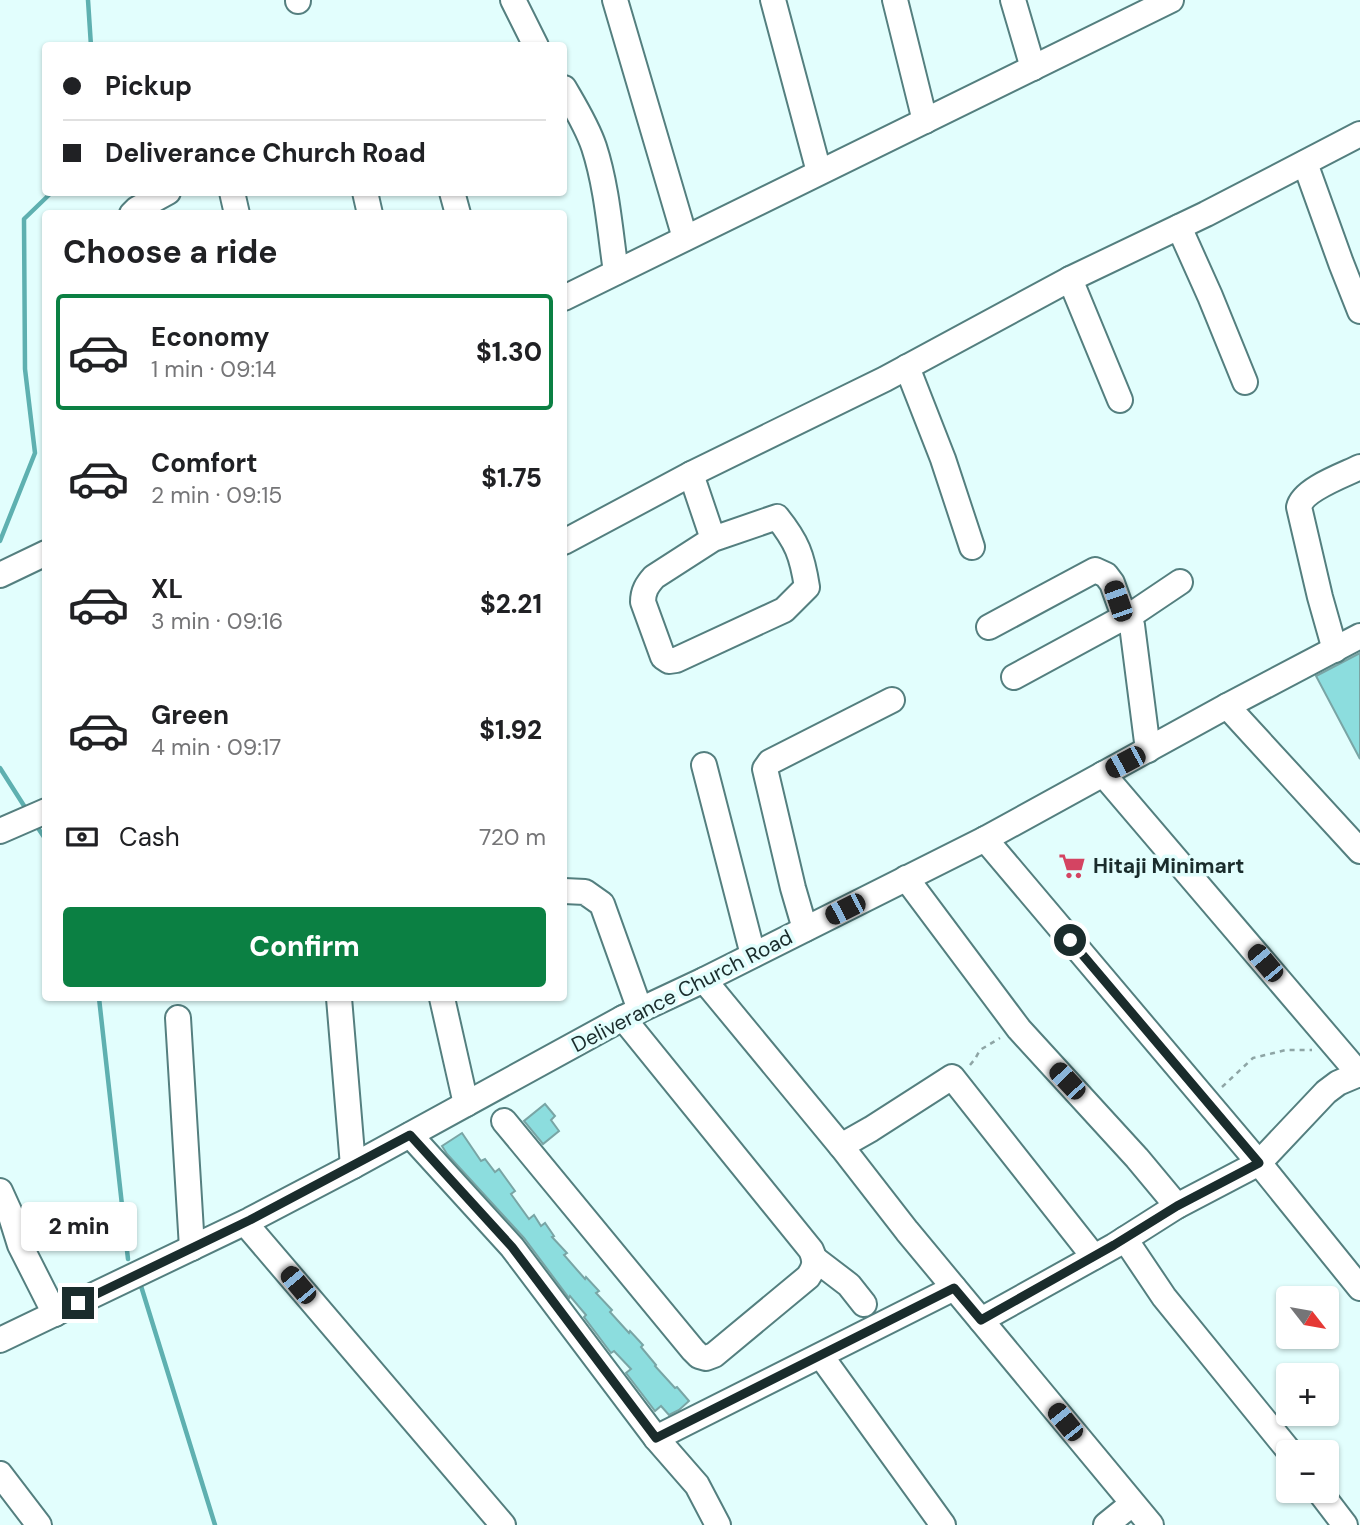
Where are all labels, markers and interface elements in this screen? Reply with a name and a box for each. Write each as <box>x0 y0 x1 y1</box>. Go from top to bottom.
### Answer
text: Pickup <box>105 69 192 103</box>
text: Deliverance Church Road <box>105 136 426 170</box>
text: Choose a ride <box>63 231 278 273</box>
text: Economy <box>151 320 269 354</box>
icon: car <box>67 321 130 384</box>
text: $1.30 <box>476 335 542 369</box>
text: 1 min · 09:14 <box>151 354 276 384</box>
text: Comfort <box>151 446 257 480</box>
icon: car <box>67 447 130 510</box>
text: $1.75 <box>481 461 542 495</box>
text: 2 min · 09:15 <box>151 480 282 510</box>
text: XL <box>151 572 183 606</box>
icon: car <box>67 573 130 636</box>
car <box>1102 578 1135 624</box>
text: $2.21 <box>480 587 542 621</box>
text: 3 min · 09:16 <box>151 606 283 636</box>
text: Green <box>151 698 229 732</box>
icon: car <box>67 699 130 762</box>
text: $1.92 <box>479 713 542 747</box>
text: 4 min · 09:17 <box>151 732 281 762</box>
car <box>1102 743 1149 781</box>
icon: cash <box>63 818 101 856</box>
text: Cash <box>119 820 180 854</box>
text: 720 m <box>479 822 546 852</box>
supermarket icon: Hitaji Minimart <box>1057 851 1087 881</box>
place label: Hitaji Minimart <box>1093 852 1244 880</box>
car <box>822 890 869 928</box>
button: Confirm <box>63 907 546 987</box>
street label: Deliverance Church Road <box>567 923 797 1059</box>
route start <box>1054 924 1086 956</box>
car <box>1244 940 1287 986</box>
car <box>1045 1058 1090 1104</box>
callout: 2 min <box>20 1202 136 1250</box>
text: 2 min <box>48 1211 110 1241</box>
car <box>277 1262 320 1308</box>
north arrow <box>1276 1286 1339 1349</box>
map controls <box>1276 1286 1339 1503</box>
route end <box>62 1287 94 1319</box>
button: + <box>1276 1363 1339 1426</box>
car <box>1044 1399 1087 1445</box>
button: − <box>1276 1440 1339 1503</box>

